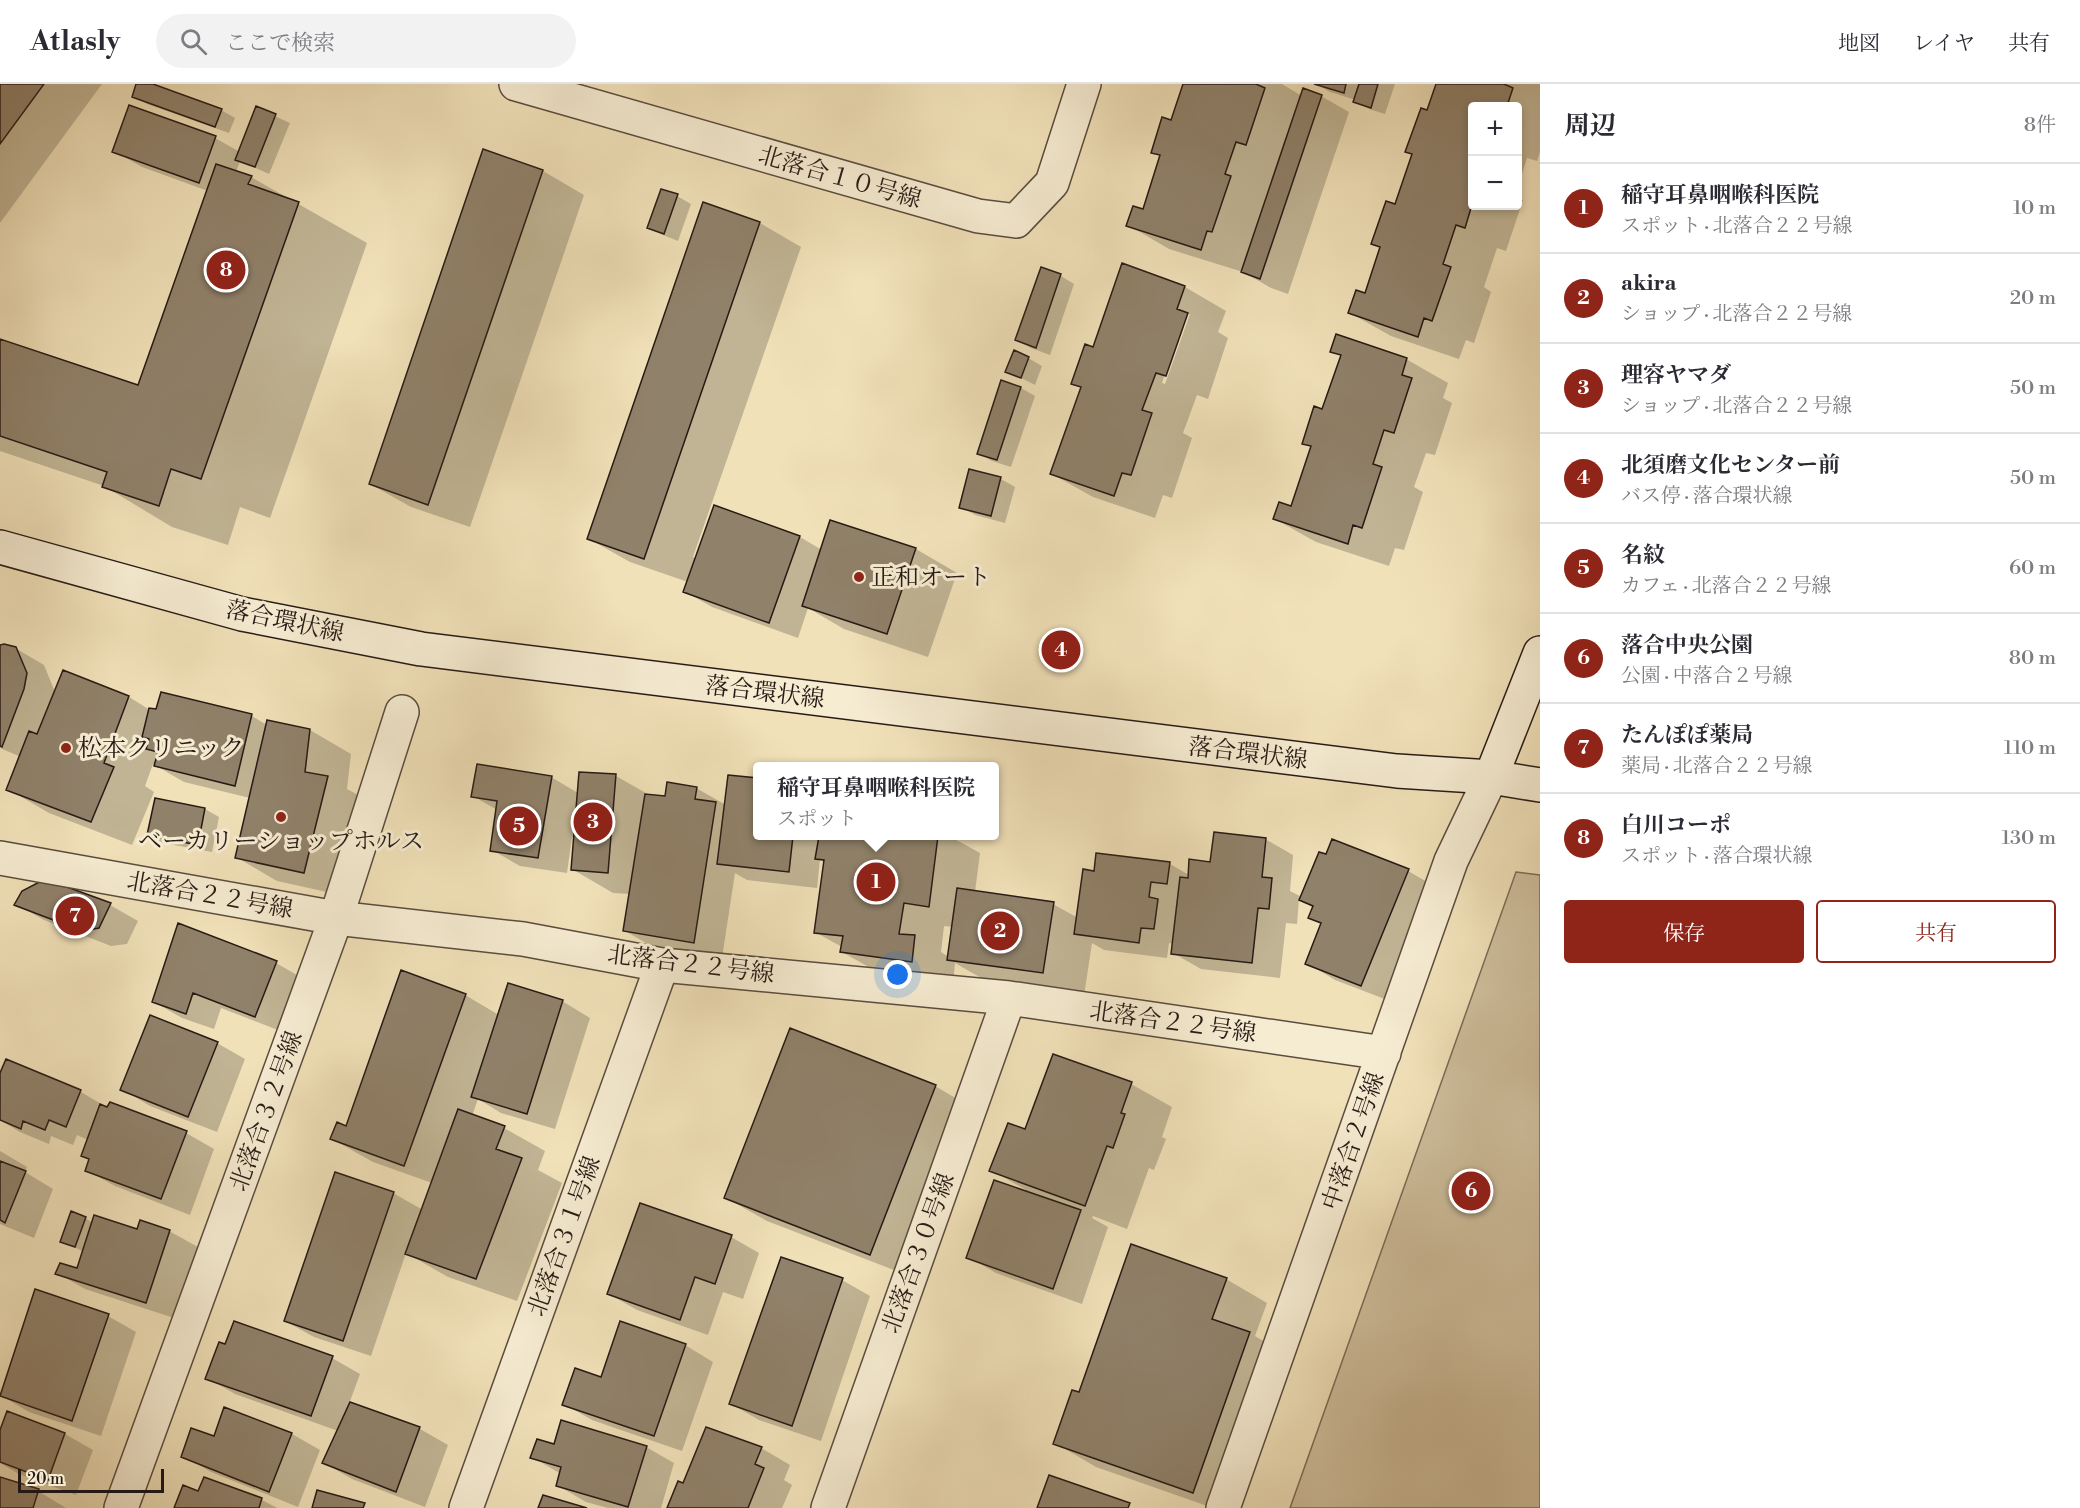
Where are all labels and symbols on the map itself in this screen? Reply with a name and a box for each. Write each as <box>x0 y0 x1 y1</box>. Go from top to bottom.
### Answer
street label: 北落合１０号線 <box>755 140 925 216</box>
pin: 8 <box>206 248 246 292</box>
place label: 正和オート <box>871 563 991 593</box>
marker: 正和オート <box>852 570 866 584</box>
street label: 落合環状線 <box>223 595 347 649</box>
pin: 4 <box>1042 628 1080 672</box>
street label: 落合環状線 <box>703 671 826 715</box>
street label: 落合環状線 <box>1186 732 1309 776</box>
place label: 松本クリニック <box>78 734 245 764</box>
marker: 松本クリニック <box>59 741 73 755</box>
pin: 3 <box>574 800 612 844</box>
pin: 5 <box>500 804 538 848</box>
marker: ベーカリーショップホルス <box>274 810 288 824</box>
place label: ベーカリーショップホルス <box>138 827 424 857</box>
pin: 1 <box>856 860 896 904</box>
street label: 北落合２２号線 <box>124 867 295 925</box>
pin: 7 <box>56 894 94 938</box>
pin: 2 <box>980 908 1020 954</box>
street label: 北落合２２号線 <box>606 940 776 990</box>
your location <box>883 960 912 989</box>
street label: 北落合２２号線 <box>1088 996 1258 1050</box>
street label: 北落合３２号線 <box>224 1027 310 1195</box>
street label: 中落合２号線 <box>1316 1068 1392 1214</box>
street label: 北落合３１号線 <box>522 1152 608 1320</box>
pin: 6 <box>1452 1168 1490 1214</box>
street label: 北落合３０号線 <box>876 1169 962 1337</box>
scale bar <box>18 1466 164 1494</box>

